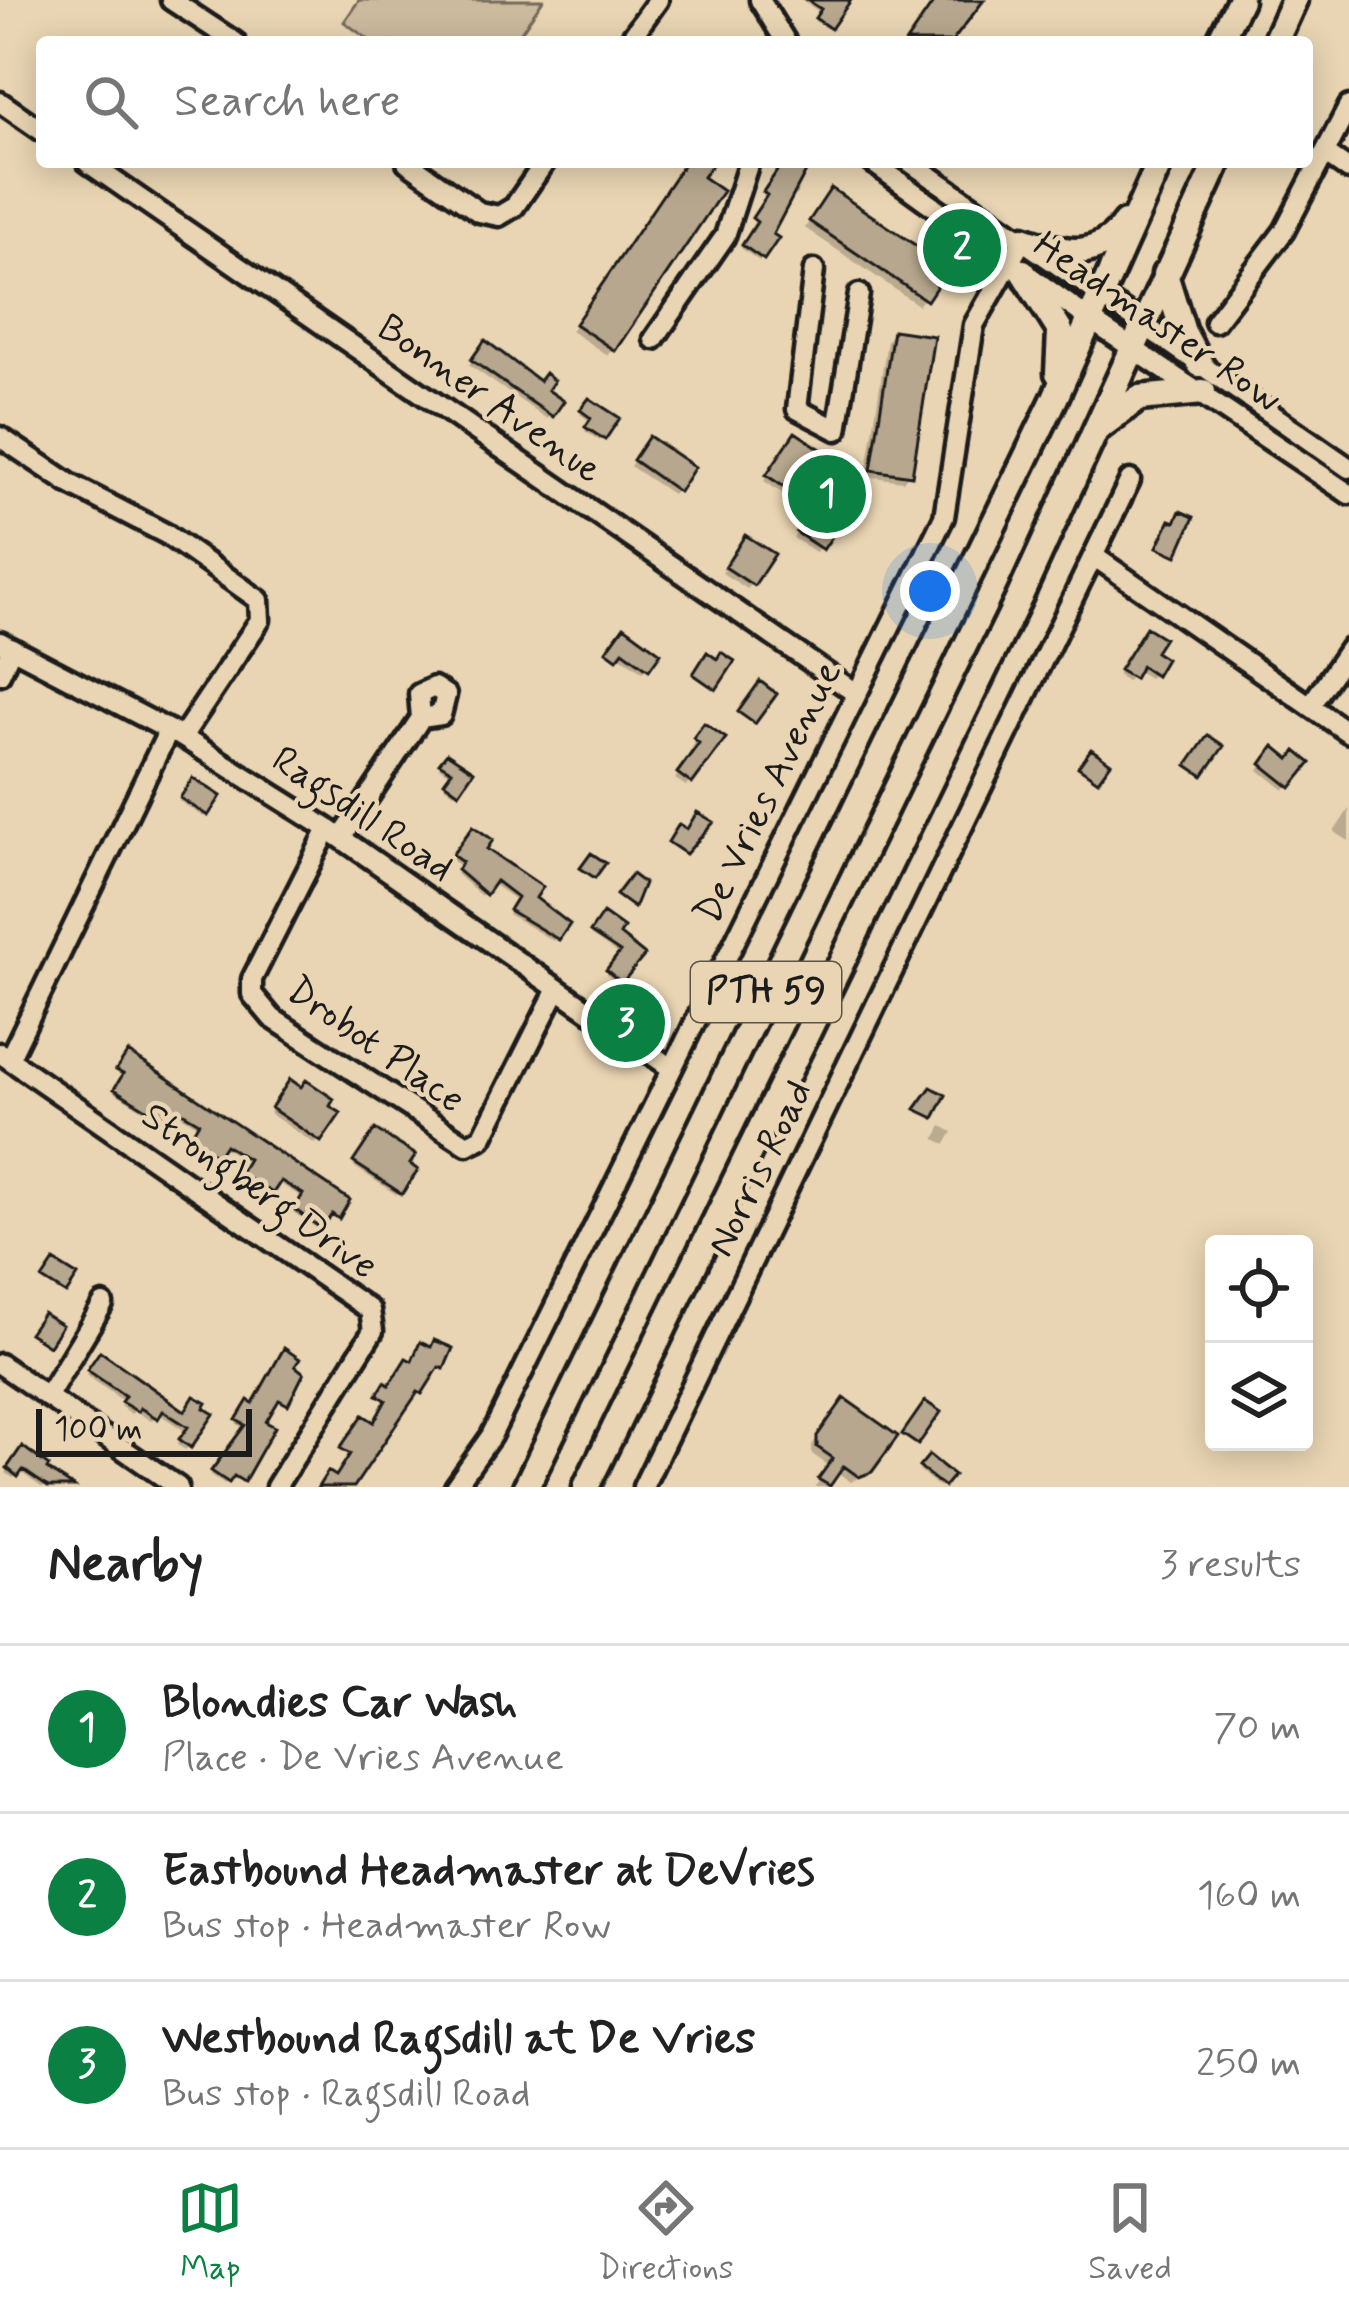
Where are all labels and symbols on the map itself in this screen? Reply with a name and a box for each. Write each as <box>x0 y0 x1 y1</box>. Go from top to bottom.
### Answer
pin: 2 <box>923 203 1001 293</box>
street label: Headmaster Row <box>1023 221 1291 425</box>
street label: Bonner Avenue <box>367 304 611 496</box>
pin: 1 <box>788 449 866 539</box>
your location <box>900 561 960 621</box>
street label: De Vries Avenue <box>683 653 855 933</box>
street label: Ragsdill Road <box>259 735 463 897</box>
road number: PTH 59 <box>691 962 841 1022</box>
street label: Drobot Place <box>276 966 474 1126</box>
pin: 3 <box>587 978 665 1068</box>
street label: Norris Road <box>696 1072 826 1266</box>
street label: Strongberg Drive <box>129 1092 387 1295</box>
scale bar <box>36 1403 252 1456</box>

